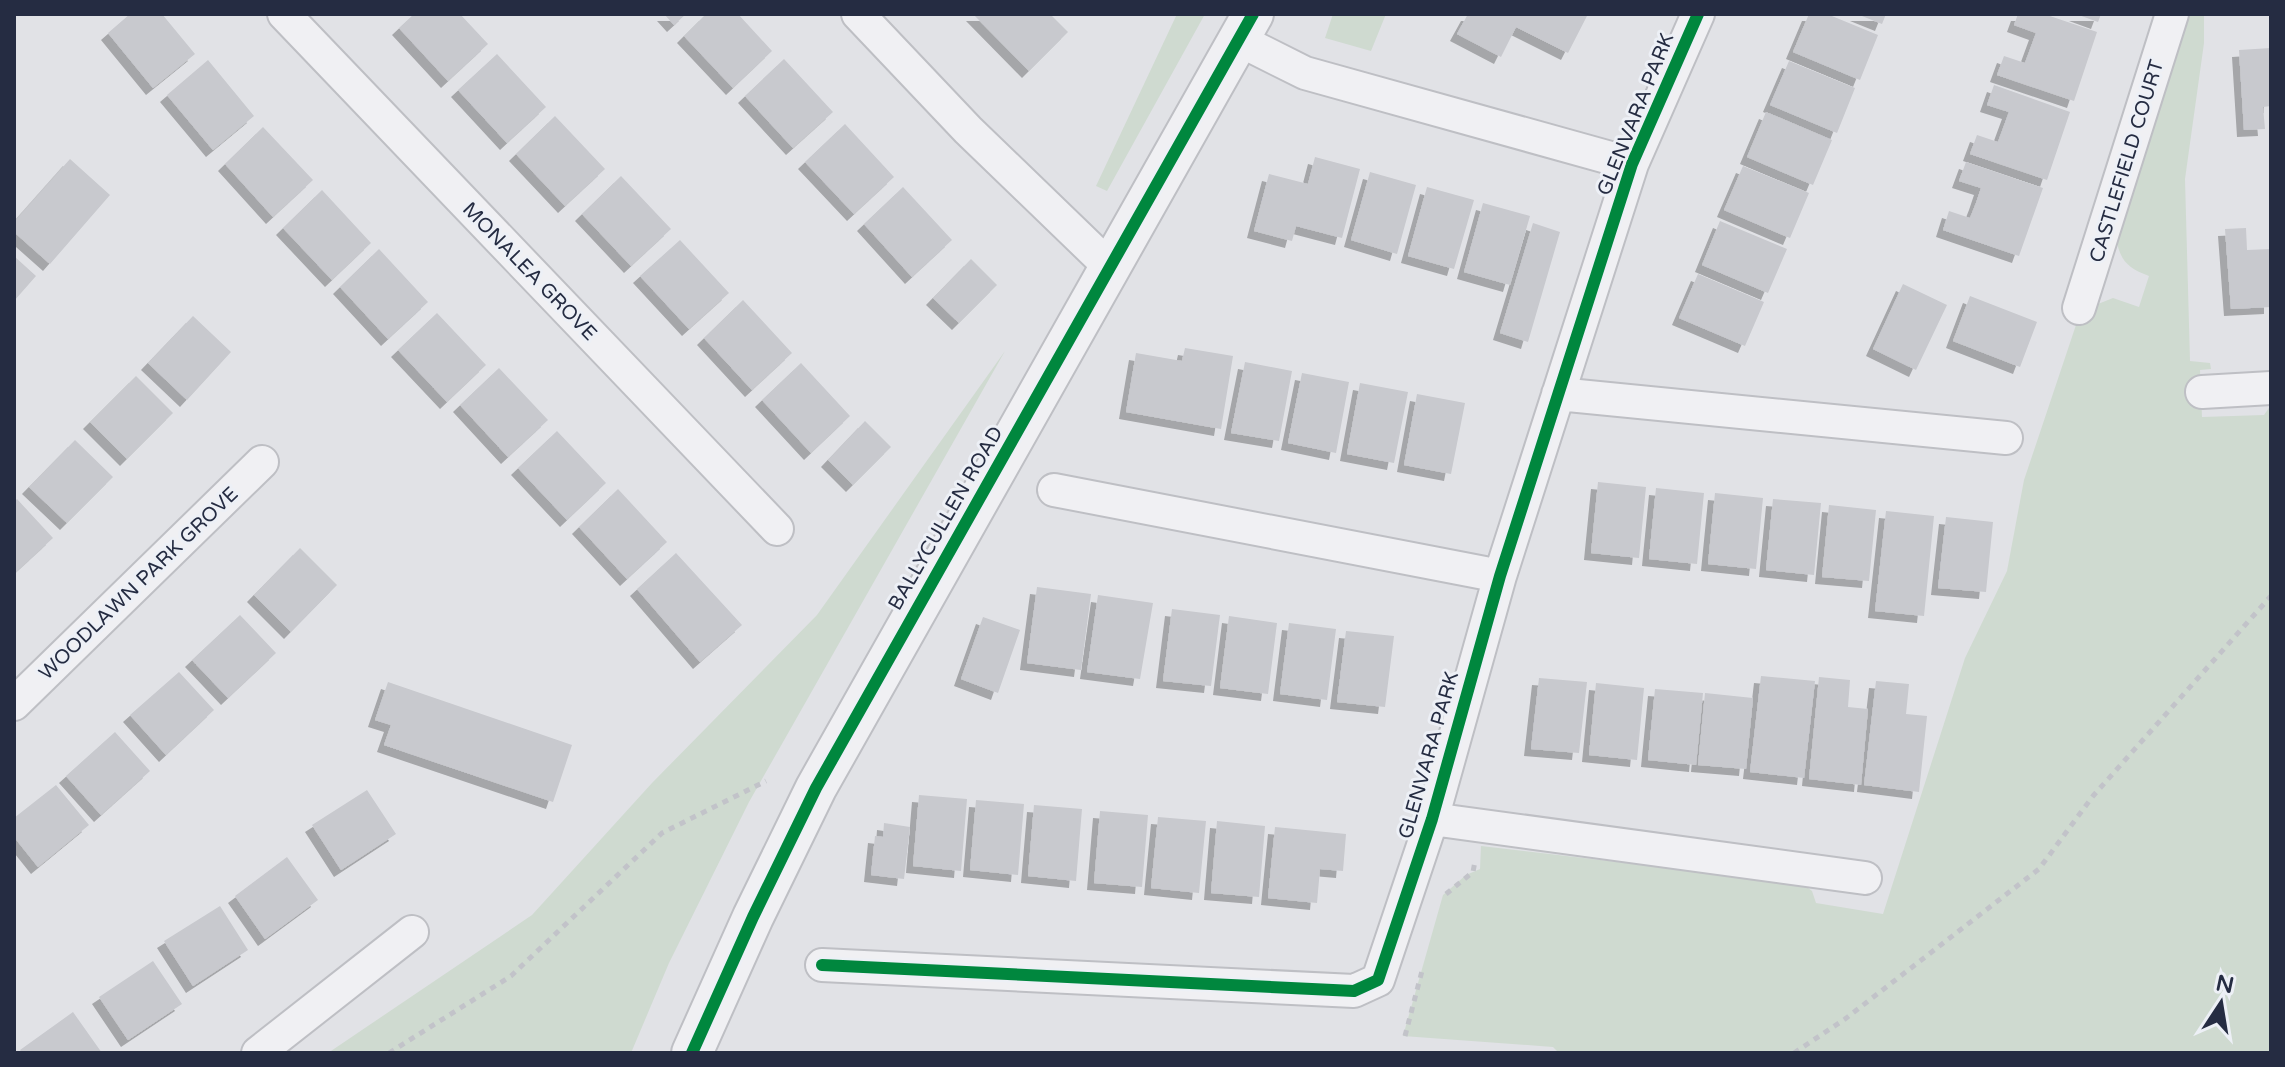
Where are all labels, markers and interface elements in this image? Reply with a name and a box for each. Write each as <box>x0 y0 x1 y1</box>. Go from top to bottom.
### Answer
street label: GLENVARA PARK <box>1592 30 1679 199</box>
street label: CASTLEFIELD COURT <box>2085 57 2169 265</box>
street label: MONALEA GROVE <box>457 198 601 346</box>
street label: BALLYCULLEN ROAD <box>883 422 1008 615</box>
street label: WOODLAWN PARK GROVE <box>34 482 243 685</box>
street label: GLENVARA PARK <box>1394 669 1464 842</box>
north arrow <box>2181 963 2261 1043</box>
text: N <box>2214 970 2236 999</box>

